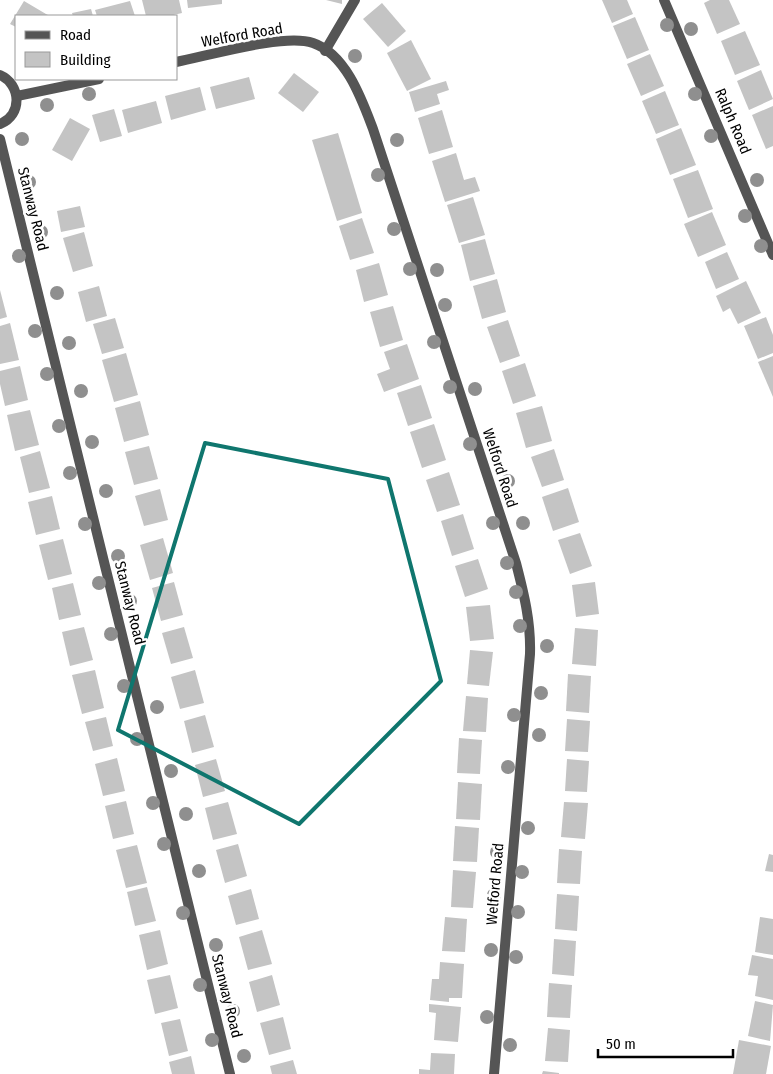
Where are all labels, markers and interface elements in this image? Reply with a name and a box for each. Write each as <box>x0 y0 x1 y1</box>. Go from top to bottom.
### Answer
legend <box>15 15 178 80</box>
street label: Welford Road <box>200 19 284 51</box>
text: Road <box>60 26 91 44</box>
text: Building <box>60 51 111 69</box>
street label: Ralph Road <box>711 85 755 157</box>
street label: Stanway Road <box>14 165 52 253</box>
street label: Welford Road <box>479 426 521 510</box>
street label: Stanway Road <box>111 559 149 647</box>
street label: Welford Road <box>482 842 508 926</box>
street label: Stanway Road <box>208 952 246 1040</box>
scale bar <box>598 1026 733 1058</box>
text: 50 m <box>606 1035 636 1053</box>

